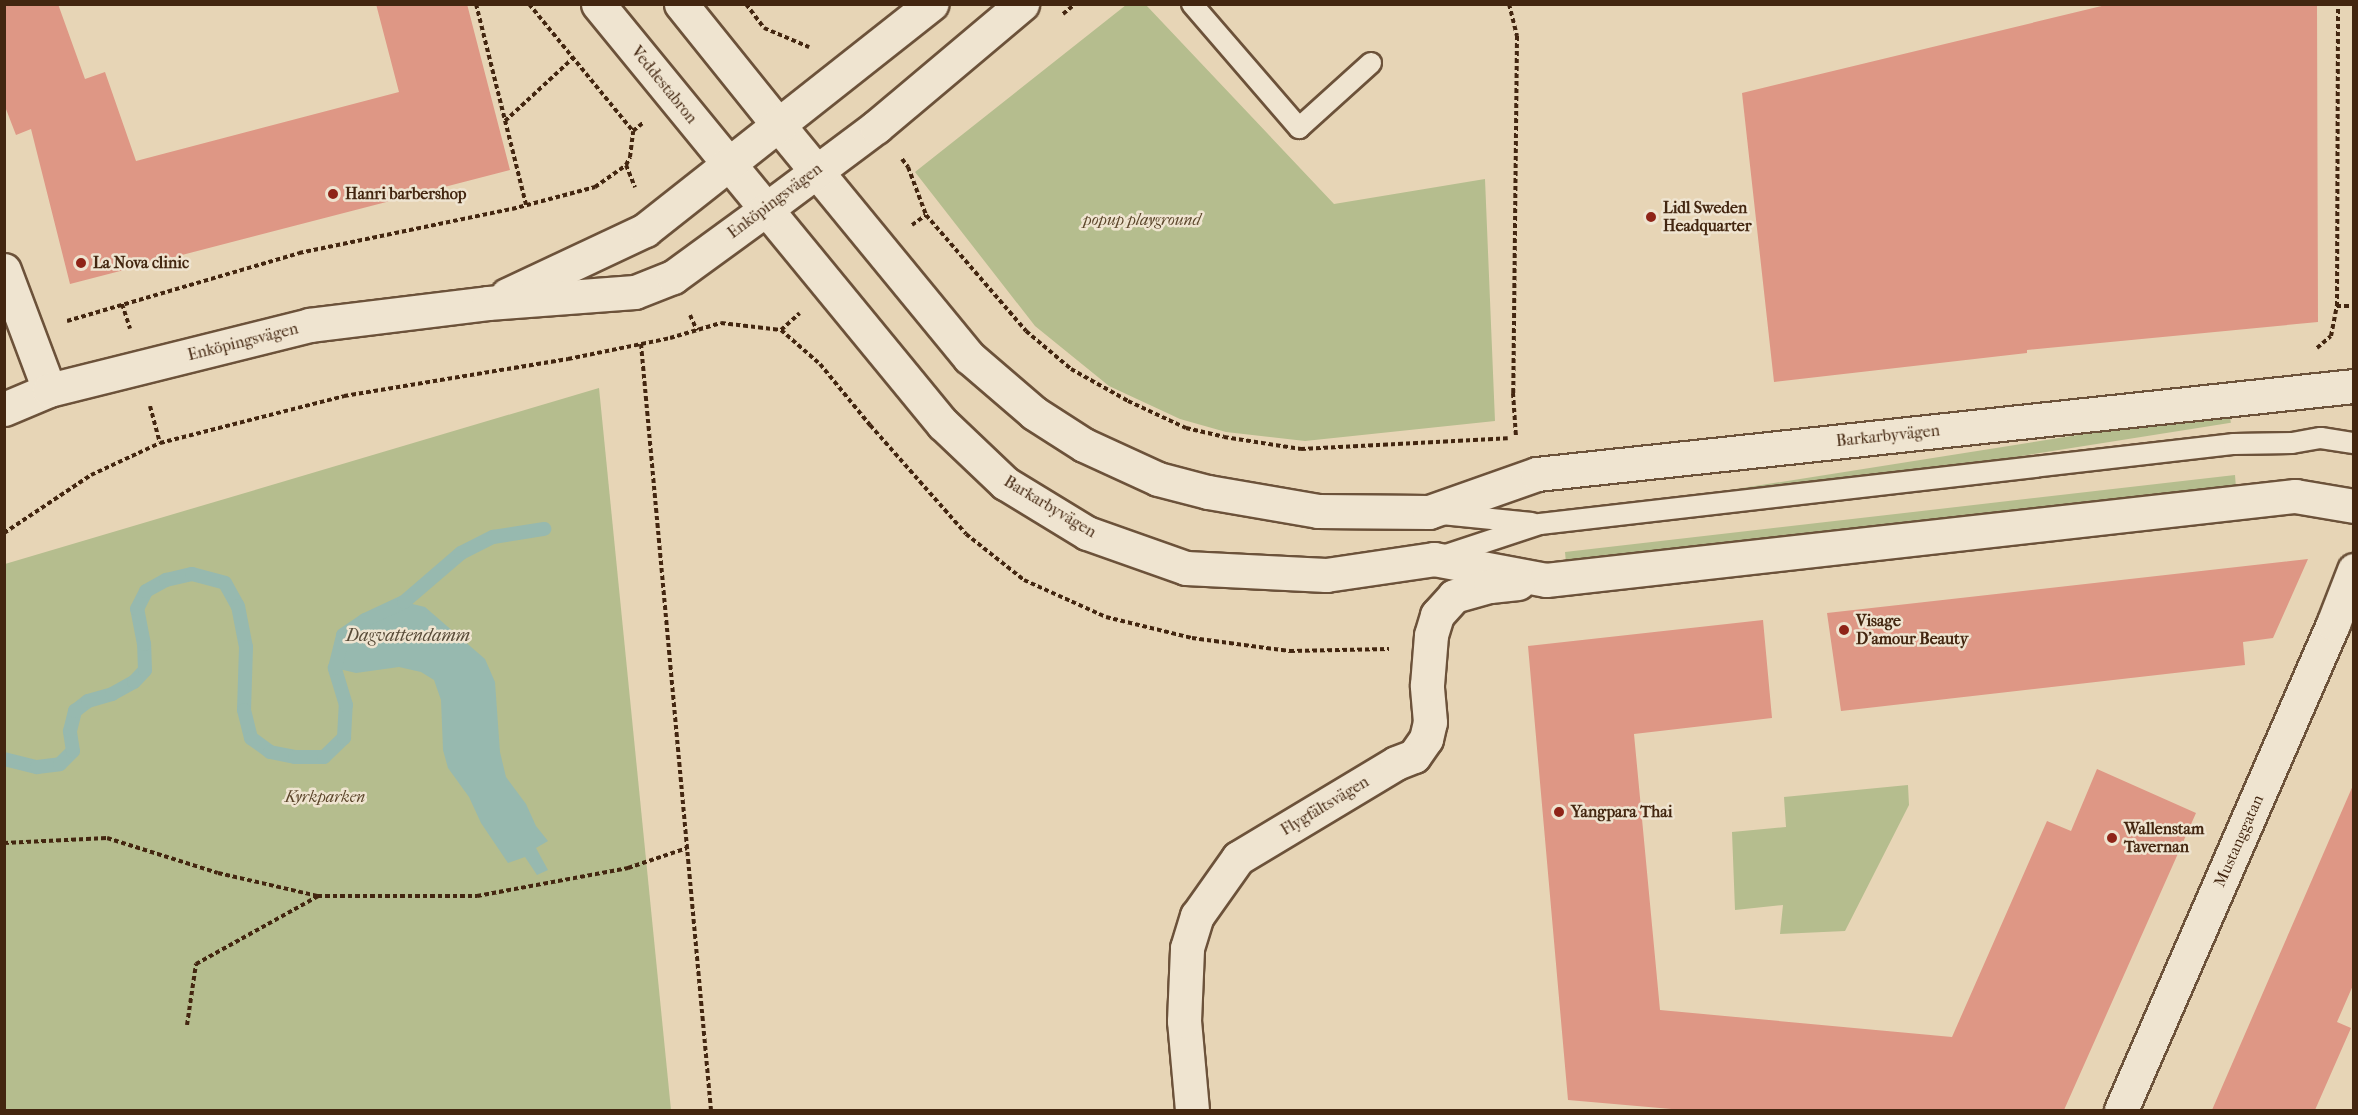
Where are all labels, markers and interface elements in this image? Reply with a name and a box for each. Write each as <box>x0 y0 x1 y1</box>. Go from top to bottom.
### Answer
street label: Veddestabron <box>627 42 701 128</box>
street label: Enköpingsvägen <box>724 159 826 243</box>
place label: Hanri barbershop <box>345 184 467 204</box>
marker: Hanri barbershop <box>326 187 340 201</box>
place label: Lidl Sweden Headquarter <box>1663 198 1752 236</box>
park label: popup playground <box>1083 210 1201 230</box>
marker: Lidl Sweden Headquarter <box>1644 210 1658 224</box>
place label: La Nova clinic <box>93 253 189 273</box>
marker: La Nova clinic <box>74 256 88 270</box>
street label: Enköpingsvägen <box>186 319 300 365</box>
street label: Barkarbyvägen <box>1835 421 1941 451</box>
street label: Barkarbyvägen <box>1000 472 1100 542</box>
place label: Visage D'amour Beauty <box>1856 611 1968 649</box>
marker: Visage D'amour Beauty <box>1837 623 1851 637</box>
water label: Dagvattendamm <box>346 625 470 647</box>
street label: Flygfältsvägen <box>1277 772 1373 840</box>
park label: Kyrkparken <box>285 787 365 807</box>
street label: Mustanggatan <box>2210 792 2268 890</box>
place label: Yangpara Thai <box>1571 802 1672 822</box>
marker: Yangpara Thai <box>1552 805 1566 819</box>
place label: Wallenstam Tavernan <box>2124 819 2204 857</box>
marker: Wallenstam Tavernan <box>2105 831 2119 845</box>

